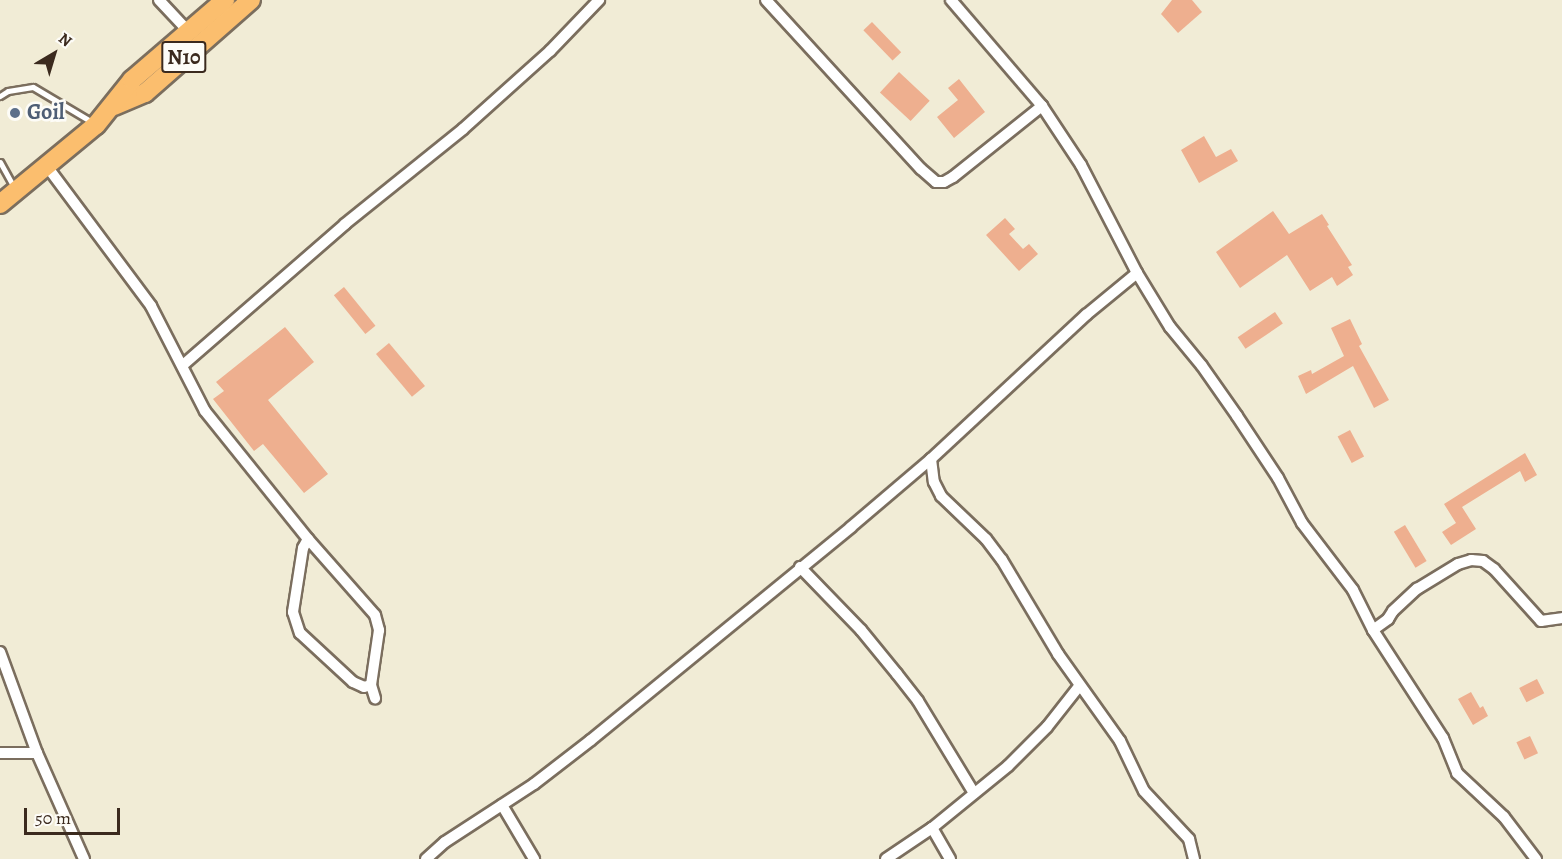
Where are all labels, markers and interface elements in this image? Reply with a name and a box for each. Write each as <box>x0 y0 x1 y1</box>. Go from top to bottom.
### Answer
north arrow <box>24 24 84 84</box>
text: N <box>54 28 76 52</box>
road number: N10 <box>160 39 208 75</box>
place label: Goil <box>27 100 65 126</box>
marker: Goil <box>8 106 22 120</box>
scale bar <box>27 796 123 834</box>
text: 50 m <box>35 806 71 830</box>

